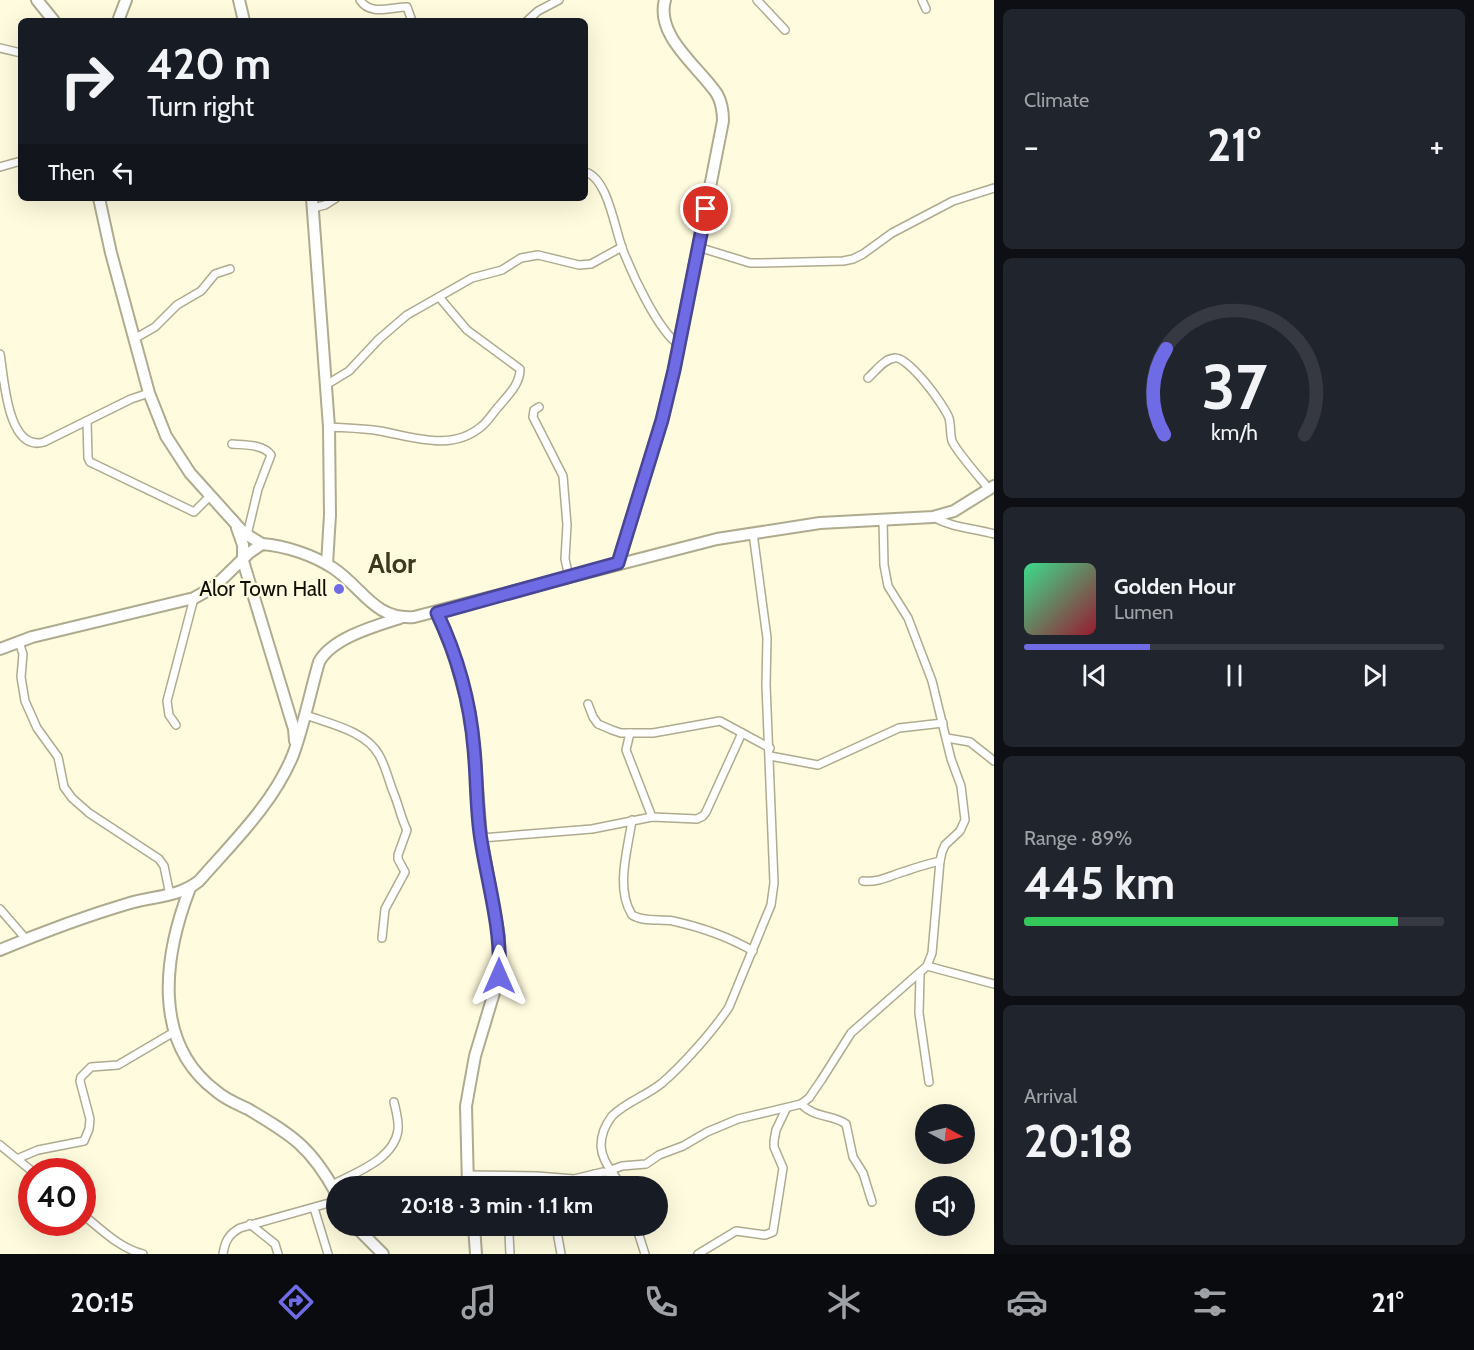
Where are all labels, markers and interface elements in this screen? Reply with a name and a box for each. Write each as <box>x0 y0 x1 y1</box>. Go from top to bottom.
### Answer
text: 420 m <box>147 38 271 90</box>
icon: right <box>48 42 126 120</box>
text: Climate <box>1024 88 1089 112</box>
text: Turn right <box>147 90 254 123</box>
text: 21° <box>1207 118 1261 172</box>
text: − <box>1024 126 1039 166</box>
text: + <box>1429 126 1444 166</box>
icon: left <box>107 156 140 189</box>
text: Then <box>48 159 95 186</box>
pin <box>680 183 731 234</box>
icon: arrive <box>689 192 722 225</box>
text: 37 <box>1201 349 1267 425</box>
text: km/h <box>1211 419 1257 445</box>
district label: Alor <box>368 547 416 580</box>
text: Golden Hour <box>1114 573 1235 600</box>
place label: Alor Town Hall <box>199 576 327 601</box>
marker: Alor Town Hall <box>332 582 346 596</box>
text: Lumen <box>1114 600 1173 624</box>
icon: previous <box>1078 659 1111 692</box>
icon: pause <box>1218 659 1251 692</box>
icon: next <box>1358 659 1391 692</box>
text: Range · 89% <box>1024 826 1132 850</box>
text: 445 km <box>1024 856 1175 910</box>
position arrow <box>467 944 531 1008</box>
text: Arrival <box>1024 1084 1077 1108</box>
north arrow <box>915 1104 975 1164</box>
map controls <box>915 1104 975 1236</box>
text: 20:18 <box>1024 1114 1133 1168</box>
speed limit sign: 40 <box>18 1158 96 1236</box>
button: sound <box>915 1176 975 1236</box>
text: 20:18 · 3 min · 1.1 km <box>401 1192 593 1219</box>
icon: directions <box>275 1281 317 1323</box>
icon: music <box>458 1281 500 1323</box>
icon: phone <box>640 1281 682 1323</box>
icon: climate <box>823 1281 865 1323</box>
icon: car <box>1006 1281 1048 1323</box>
icon: filters <box>1189 1281 1231 1323</box>
text: 20:15 <box>70 1286 134 1319</box>
text: 21° <box>1372 1286 1404 1319</box>

